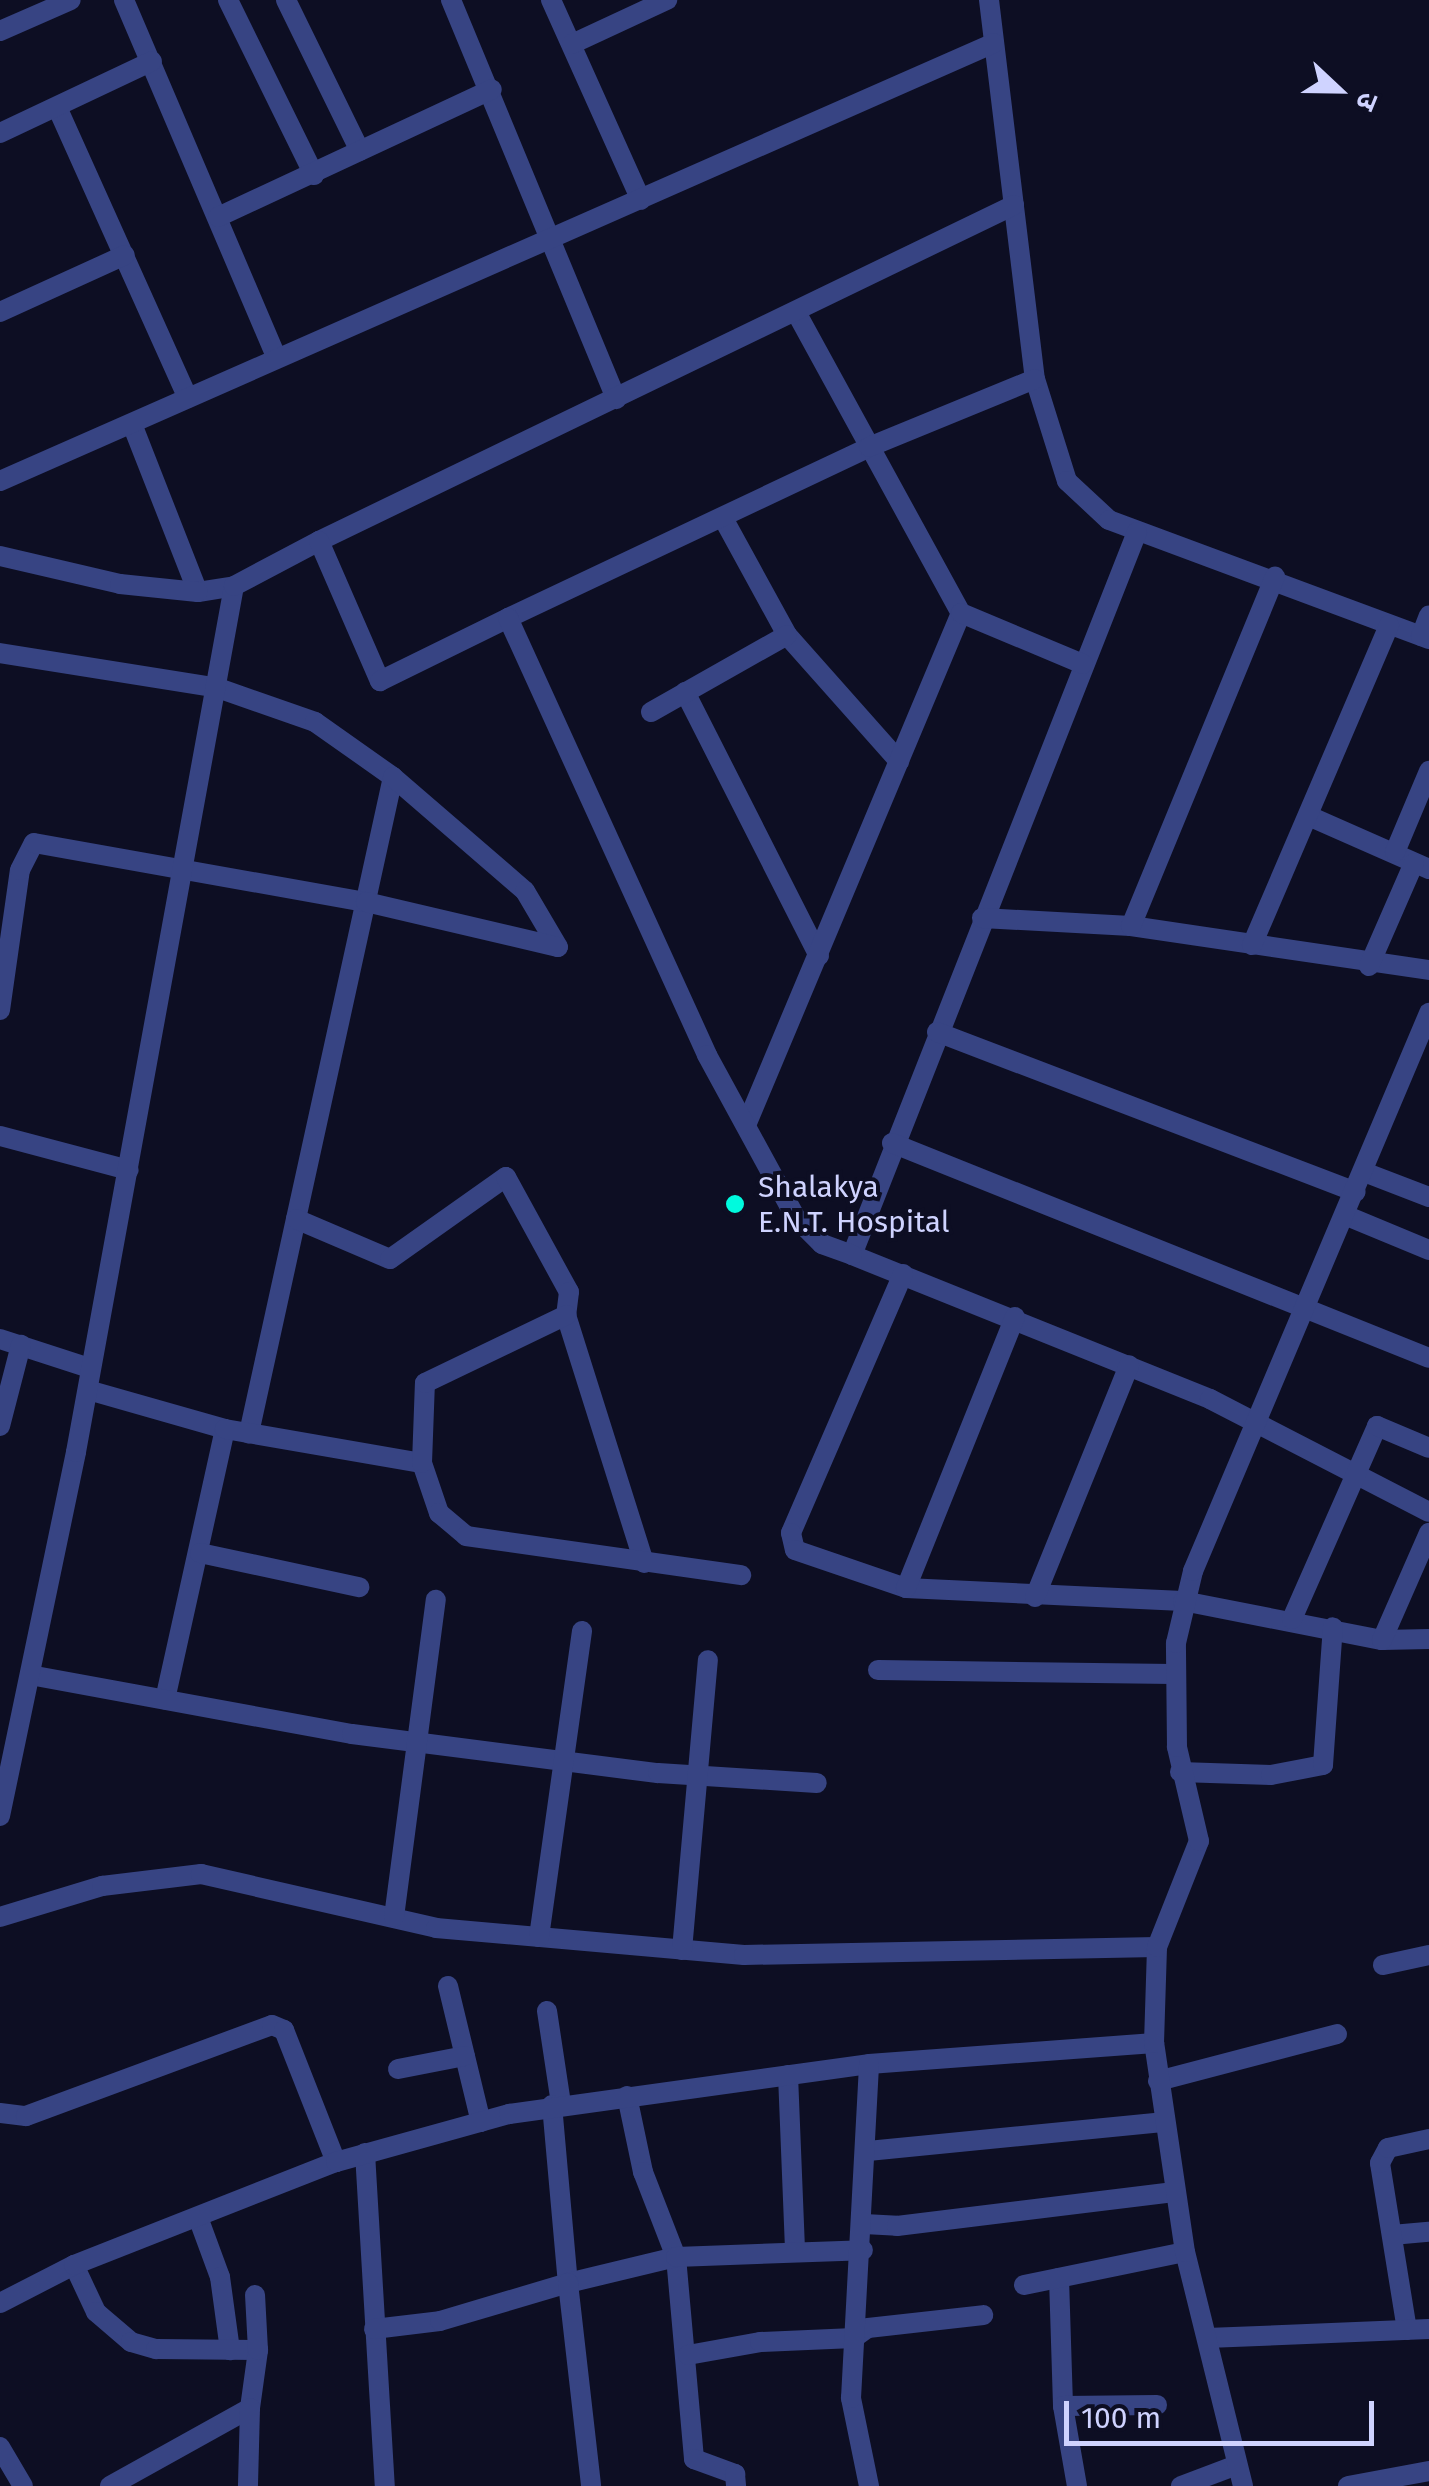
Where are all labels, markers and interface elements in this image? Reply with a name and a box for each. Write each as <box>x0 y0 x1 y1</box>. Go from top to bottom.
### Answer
north arrow <box>1289 40 1389 140</box>
text: उ <box>1349 88 1386 115</box>
place label: Shalakya E.N.T. Hospital <box>758 1169 950 1240</box>
marker: Shalakya E.N.T. Hospital <box>722 1191 748 1217</box>
scale bar <box>1069 2381 1379 2443</box>
text: 100 m <box>1081 2400 1161 2436</box>

